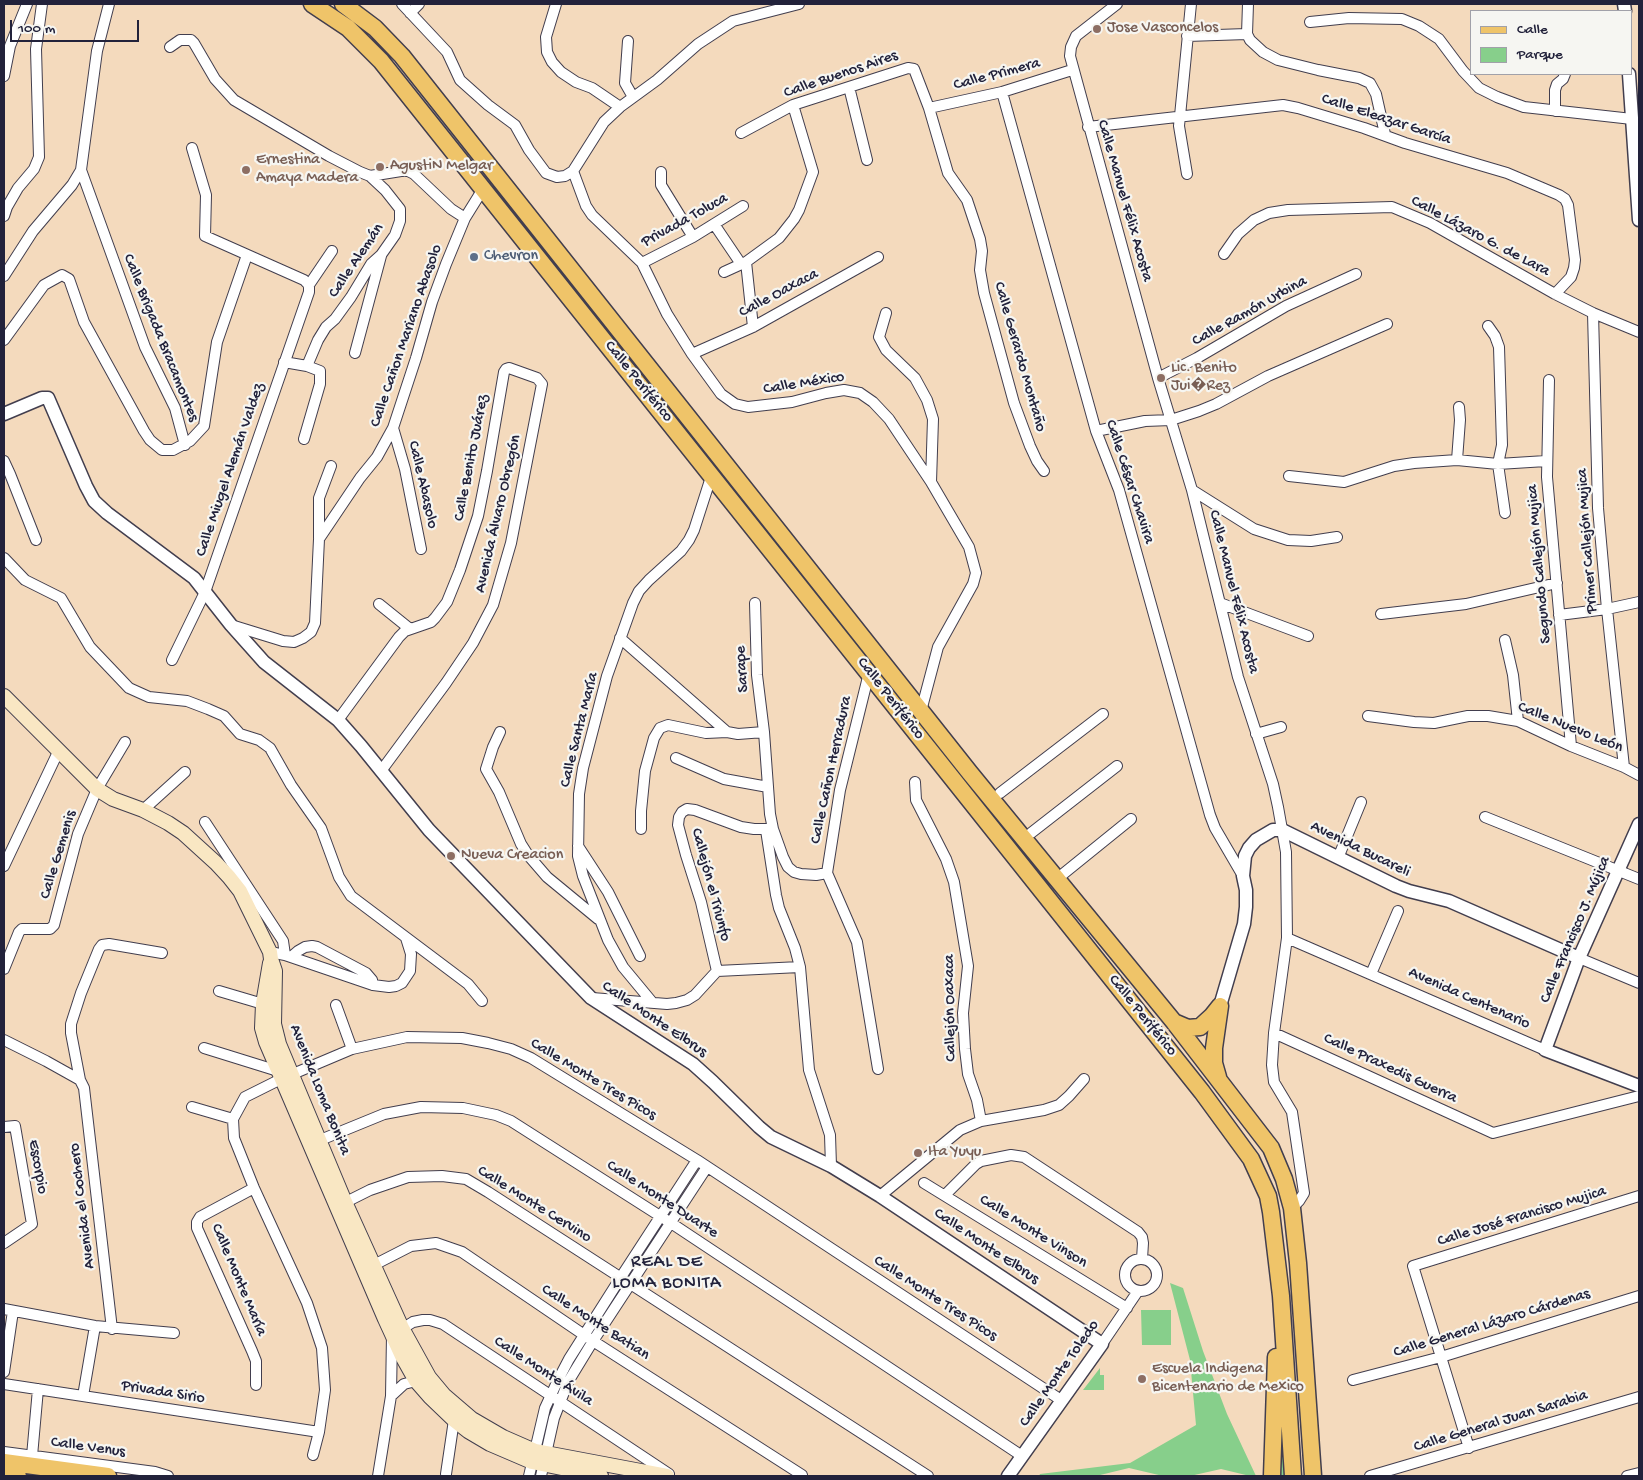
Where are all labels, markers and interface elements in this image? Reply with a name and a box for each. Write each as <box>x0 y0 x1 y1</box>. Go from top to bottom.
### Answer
scale bar <box>12 10 141 42</box>
legend <box>1470 10 1633 75</box>
place label: Jose Vasconcelos <box>1107 19 1218 39</box>
text: 100 m <box>18 20 55 38</box>
text: Calle <box>1517 21 1548 39</box>
marker: Jose Vasconcelos <box>1091 23 1103 35</box>
text: Parque <box>1517 46 1563 64</box>
street label: Calle Buenos Aires <box>782 47 900 103</box>
street label: Calle Primera <box>952 54 1042 96</box>
street label: Calle Eleazar García <box>1319 90 1453 150</box>
street label: Calle Manuel Félix Acosta <box>1092 118 1156 284</box>
place label: Ernestina Amaya Madera <box>256 151 358 189</box>
place label: AgustiN Melgar <box>390 157 493 177</box>
marker: AgustiN Melgar <box>374 161 386 173</box>
marker: Ernestina Amaya Madera <box>240 164 252 176</box>
street label: Privada Toluca <box>638 189 732 253</box>
street label: Calle Lázaro G. de Lara <box>1407 192 1553 282</box>
street label: Calle Alemán <box>325 220 389 302</box>
street label: Calle Cañon Mariano Abasolo <box>367 242 447 430</box>
place label: Chevron <box>484 247 538 267</box>
street label: Calle Brigada Bracamontes <box>118 251 202 425</box>
marker: Chevron <box>468 251 480 263</box>
street label: Calle Oaxaca <box>736 265 822 323</box>
street label: Calle Ramón Urbina <box>1189 273 1311 351</box>
street label: Calle Gerardo Montaño <box>988 280 1050 434</box>
street label: Calle Periférico <box>599 338 677 426</box>
place label: Lic. Benito Jui�Rez <box>1171 359 1237 397</box>
street label: Calle México <box>762 368 846 400</box>
marker: Lic. Benito Jui�Rez <box>1155 372 1167 384</box>
street label: Calle Miugel Alemán Valdez <box>192 381 270 559</box>
street label: Calle Benito Juárez <box>450 393 494 523</box>
street label: Calle César Chavira <box>1100 418 1158 546</box>
street label: Avenida Álvaro Obregón <box>471 433 527 595</box>
street label: Calle Abasolo <box>403 439 441 531</box>
street label: Primer Callejón Mujica <box>1573 468 1603 614</box>
street label: Segundo Callejón Mujica <box>1523 484 1557 644</box>
street label: Calle Manuel Félix Acosta <box>1203 508 1263 676</box>
street label: Sarape <box>732 645 754 693</box>
street label: Calle Periférico <box>852 654 928 744</box>
street label: Calle Santa María <box>556 671 604 789</box>
street label: Calle Cañon Herradura <box>807 694 857 846</box>
street label: Calle Nuevo León <box>1514 698 1626 758</box>
street label: Calle Gemenis <box>36 808 82 902</box>
street label: Avenida Bucareli <box>1307 818 1413 882</box>
street label: Callejón el Triunfo <box>686 826 734 944</box>
place label: Nueva Creacion <box>461 846 563 866</box>
marker: Nueva Creacion <box>445 850 457 862</box>
street label: Calle Francisco J. Mújica <box>1536 854 1616 1006</box>
street label: Callejón Oaxaca <box>940 954 962 1062</box>
street label: Avenida Centenario <box>1405 964 1533 1034</box>
street label: Calle Periférico <box>1103 972 1181 1060</box>
street label: Calle Monte Elbrus <box>598 978 710 1062</box>
street label: Avenida Loma Bonita <box>284 1022 354 1158</box>
street label: Calle Praxedis Guerra <box>1320 1030 1460 1108</box>
street label: Calle Monte Tres Picos <box>526 1035 660 1125</box>
street label: Escorpio <box>23 1138 51 1196</box>
street label: Avenida el Cochero <box>66 1142 100 1270</box>
place label: Ita Yuyu <box>928 1143 981 1163</box>
marker: Ita Yuyu <box>912 1147 924 1159</box>
street label: Calle Monte Duarte <box>602 1157 722 1243</box>
street label: Calle Monte Cervino <box>473 1162 595 1248</box>
street label: Calle José Francisco Mujica <box>1435 1182 1609 1252</box>
street label: Calle Monte Vinson <box>975 1191 1091 1273</box>
street label: Calle Monte Elbrus <box>930 1205 1042 1289</box>
street label: Calle Monte María <box>206 1221 270 1339</box>
district label: REAL DE LOMA BONITA <box>611 1252 723 1294</box>
street label: Calle Monte Tres Picos <box>869 1252 1001 1346</box>
street label: Calle Monte Batian <box>537 1281 653 1365</box>
street label: Calle General Lázaro Cárdenas <box>1391 1285 1593 1363</box>
street label: Calle Monte Toledo <box>1016 1317 1104 1431</box>
street label: Calle Monte Ávila <box>490 1333 596 1411</box>
place label: Escuela Indigena Bicentenario de Mexico <box>1152 1360 1304 1398</box>
marker: Escuela Indigena Bicentenario de Mexico <box>1136 1373 1148 1385</box>
street label: Privada Sirio <box>120 1377 206 1409</box>
street label: Calle General Juan Sarabia <box>1412 1386 1590 1458</box>
street label: Calle Venus <box>50 1433 126 1463</box>

